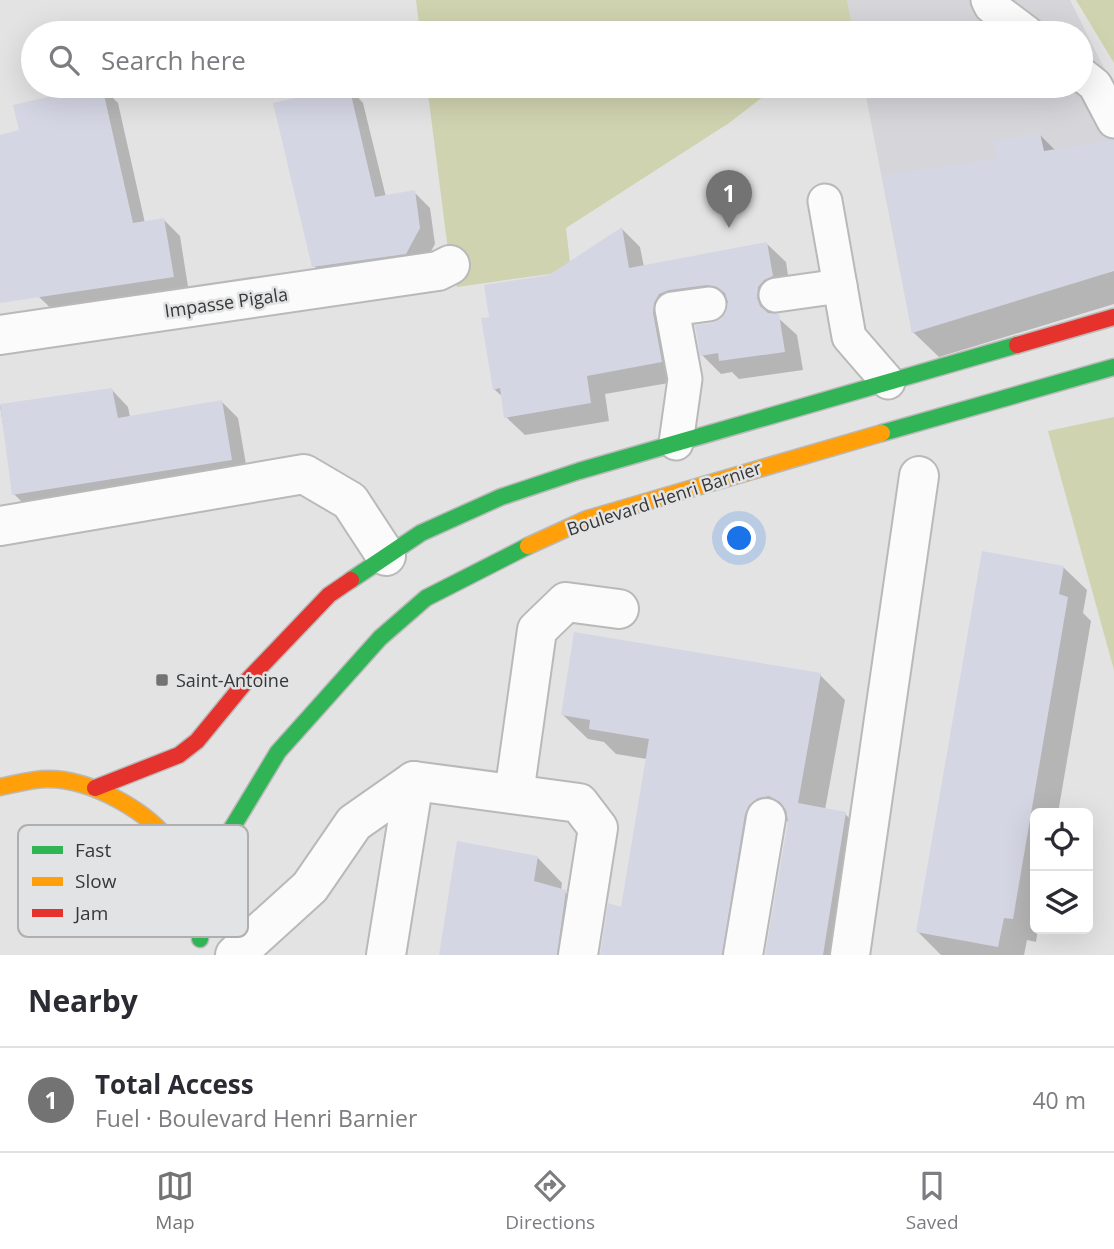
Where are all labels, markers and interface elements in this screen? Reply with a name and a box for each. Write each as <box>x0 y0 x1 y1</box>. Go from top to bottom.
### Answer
search box <box>21 21 1093 98</box>
icon: search <box>45 41 83 79</box>
text: Search here <box>101 42 246 78</box>
pin: 1 <box>706 170 752 228</box>
street label: Impasse Pigala <box>163 281 289 323</box>
street label: Boulevard Henri Barnier <box>564 455 765 541</box>
your location <box>722 521 756 555</box>
place label: Saint-Antoine <box>176 668 289 692</box>
marker: Saint-Antoine <box>154 672 170 688</box>
map controls <box>1030 808 1093 934</box>
button: locate <box>1030 808 1093 871</box>
legend <box>18 825 248 937</box>
text: Fast <box>75 837 111 863</box>
text: Slow <box>75 868 117 894</box>
button: layers <box>1030 871 1093 934</box>
text: Jam <box>73 900 108 926</box>
text: Nearby <box>28 980 138 1021</box>
text: Total Access <box>95 1066 254 1102</box>
text: 1 <box>44 1084 58 1116</box>
text: 40 m <box>1032 1084 1086 1116</box>
text: Fuel · Boulevard Henri Barnier <box>95 1102 417 1134</box>
tab: Map <box>155 1167 195 1235</box>
tab: Directions <box>505 1167 595 1235</box>
tab: Saved <box>906 1167 959 1235</box>

